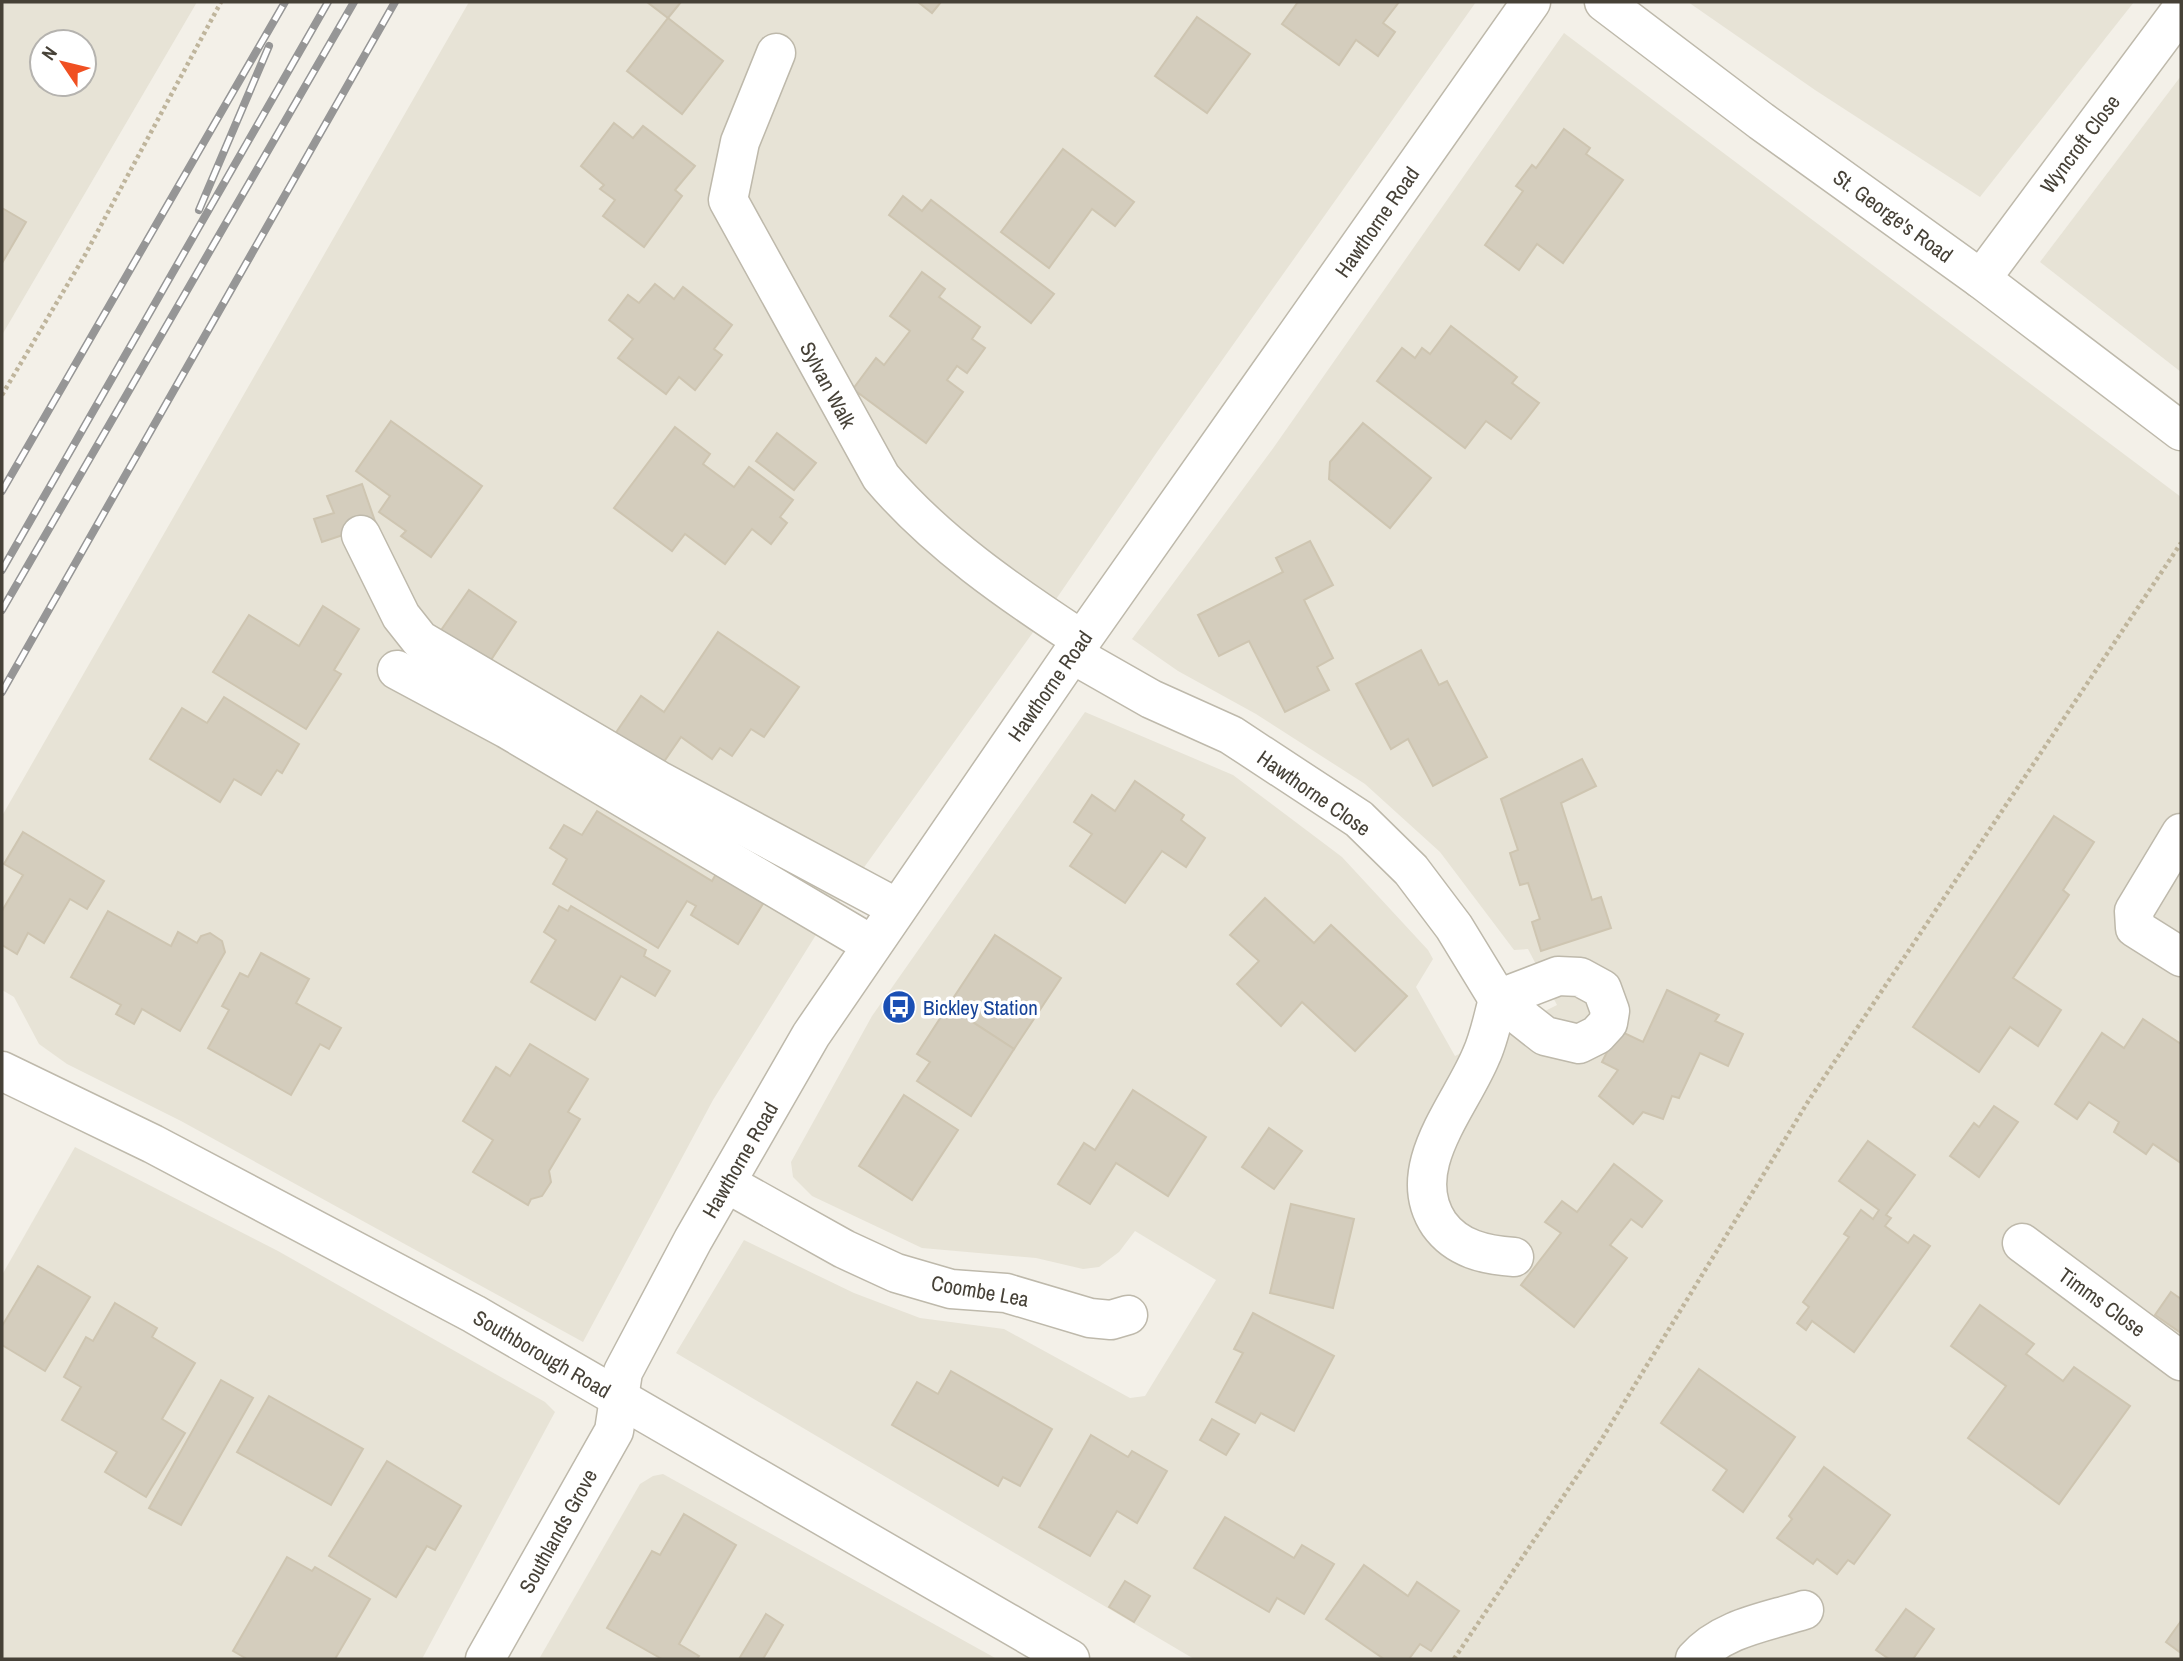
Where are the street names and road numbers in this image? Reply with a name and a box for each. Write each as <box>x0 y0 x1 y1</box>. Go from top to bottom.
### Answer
street label: Wyncroft Close <box>2033 89 2127 199</box>
street label: Hawthorne Road <box>1328 161 1426 283</box>
street label: St. George's Road <box>1827 163 1959 269</box>
street label: Sylvan Walk <box>793 337 863 434</box>
street label: Hawthorne Road <box>1001 625 1099 747</box>
street label: Hawthorne Close <box>1252 743 1376 843</box>
street label: Hawthorne Road <box>695 1097 785 1223</box>
street label: Timms Close <box>2053 1261 2151 1343</box>
street label: Coombe Lea <box>929 1268 1031 1314</box>
street label: Southborough Road <box>468 1303 616 1405</box>
street label: Southlands Grove <box>512 1464 604 1598</box>

